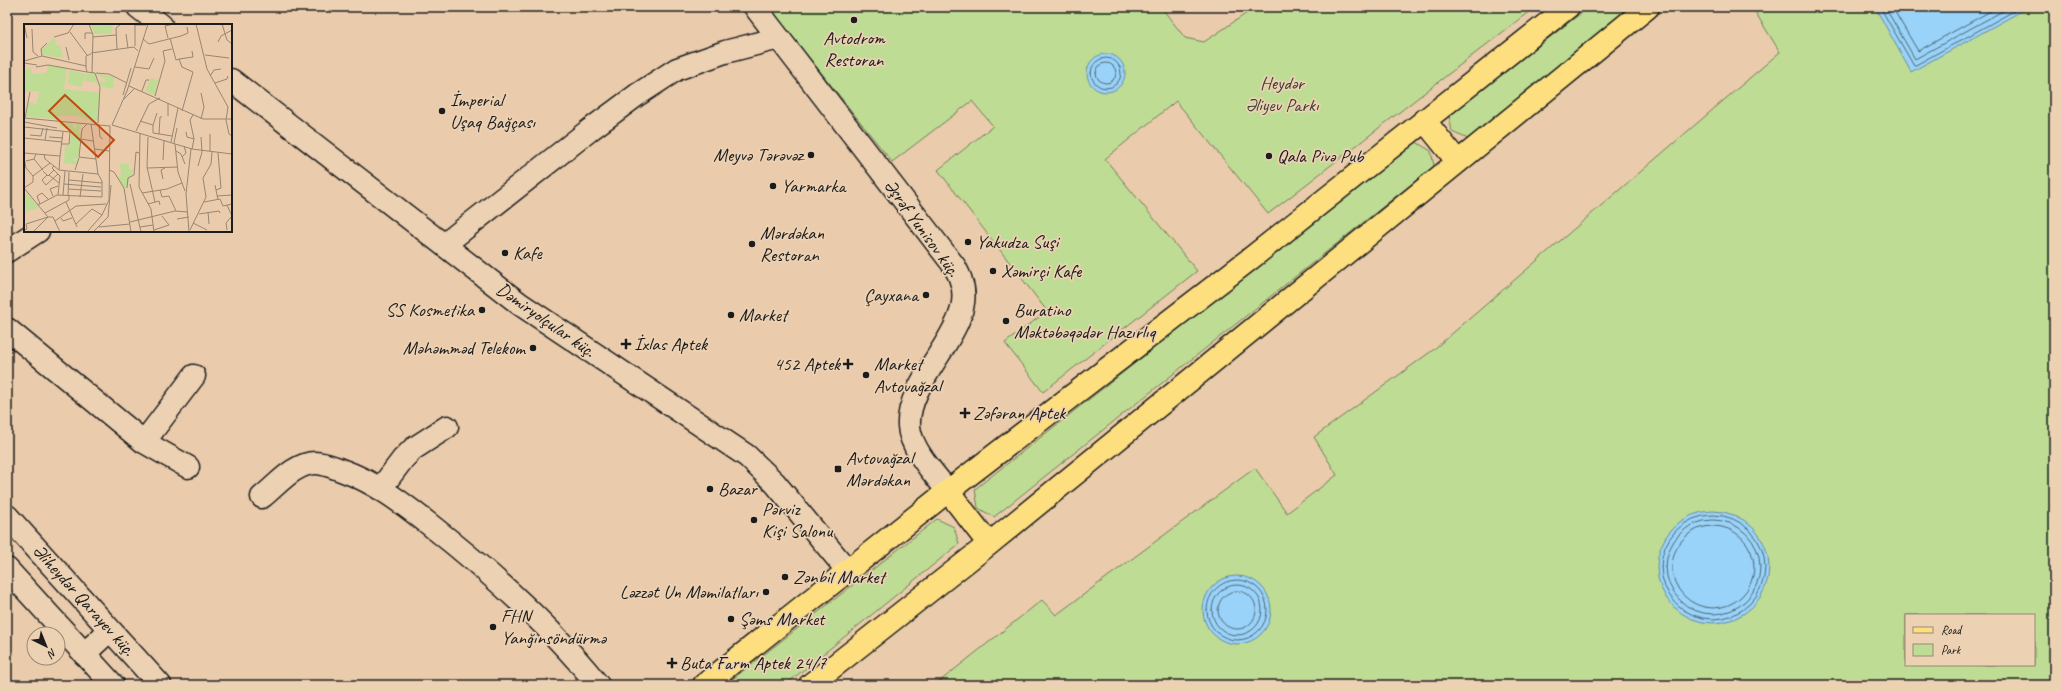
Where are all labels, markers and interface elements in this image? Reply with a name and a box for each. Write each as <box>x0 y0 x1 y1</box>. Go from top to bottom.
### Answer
marker: Avtodrom Restoran <box>849 15 859 25</box>
inset map <box>24 24 232 232</box>
place label: Avtodrom Restoran <box>823 26 886 72</box>
park label: Heydər Əliyev Parkı <box>1246 71 1320 117</box>
place label: İmperial Uşaq Bağçası <box>450 88 536 134</box>
marker: İmperial Uşaq Bağçası <box>437 106 447 116</box>
place label: Meyvə Tərəvəz <box>713 143 805 167</box>
place label: Qala Pivə Pub <box>1277 144 1365 168</box>
marker: Meyvə Tərəvəz <box>806 150 816 160</box>
marker: Qala Pivə Pub <box>1264 151 1274 161</box>
place label: Yarmarka <box>781 174 847 198</box>
street label: Əşrəf Yunisov küç. <box>878 174 966 282</box>
marker: Yarmarka <box>768 181 778 191</box>
place label: Mərdəkan Restoran <box>760 221 825 267</box>
place label: Yakudza Suşi <box>976 230 1061 254</box>
marker: Yakudza Suşi <box>963 237 973 247</box>
marker: Mərdəkan Restoran <box>747 239 757 249</box>
place label: Kafe <box>513 241 544 265</box>
marker: Kafe <box>500 248 510 258</box>
place label: Xəmirçi Kafe <box>1001 259 1083 283</box>
marker: Xəmirçi Kafe <box>988 266 998 276</box>
street label: Dəmiryolçular küç. <box>492 277 600 363</box>
place label: Çayxana <box>864 283 920 307</box>
marker: Çayxana <box>921 290 931 300</box>
place label: SS Kosmetika <box>385 298 476 322</box>
place label: Buratino Məktəbəqədər Hazırlıq <box>1014 298 1157 344</box>
place label: Market <box>739 303 790 327</box>
marker: SS Kosmetika <box>477 305 487 315</box>
marker: Market <box>726 310 736 320</box>
marker: Buratino Məktəbəqədər Hazırlıq <box>1001 316 1011 326</box>
place label: İxlas Aptek <box>634 332 709 356</box>
place label: Məhəmməd Telekom <box>403 336 527 360</box>
marker: İxlas Aptek <box>621 339 631 349</box>
marker: Məhəmməd Telekom <box>528 343 538 353</box>
place label: 452 Aptek <box>774 352 842 376</box>
place label: Market Avtovağzal <box>874 352 945 398</box>
marker: 452 Aptek <box>843 359 853 369</box>
marker: Market Avtovağzal <box>861 370 871 380</box>
place label: Zəfəran Aptek <box>973 401 1066 425</box>
marker: Zəfəran Aptek <box>960 408 970 418</box>
place label: Avtovağzal Mərdəkan <box>846 446 917 492</box>
marker: Avtovağzal Mərdəkan <box>833 464 843 474</box>
place label: Bazar <box>718 477 758 501</box>
marker: Bazar <box>705 484 715 494</box>
place label: Pərviz Kişi Salonu <box>762 497 833 543</box>
marker: Pərviz Kişi Salonu <box>749 515 759 525</box>
street label: Əliheydər Qarayev küç. <box>27 539 141 661</box>
place label: Zənbil Market <box>793 565 888 589</box>
marker: Zənbil Market <box>780 572 790 582</box>
place label: Ləzzət Un Məmilatları <box>620 580 759 604</box>
marker: Ləzzət Un Məmilatları <box>761 587 771 597</box>
place label: FHN Yanğınsöndürmə <box>501 604 608 650</box>
place label: Şəms Market <box>739 607 826 631</box>
marker: Şəms Market <box>726 614 736 624</box>
legend <box>1905 614 2035 666</box>
marker: FHN Yanğınsöndürmə <box>488 622 498 632</box>
text: Road <box>1941 622 1963 638</box>
north arrow <box>26 626 66 666</box>
text: Park <box>1941 642 1962 658</box>
text: N <box>44 646 60 662</box>
place label: Buta Farm Aptek 24/7 <box>680 651 828 675</box>
marker: Buta Farm Aptek 24/7 <box>667 658 677 668</box>

